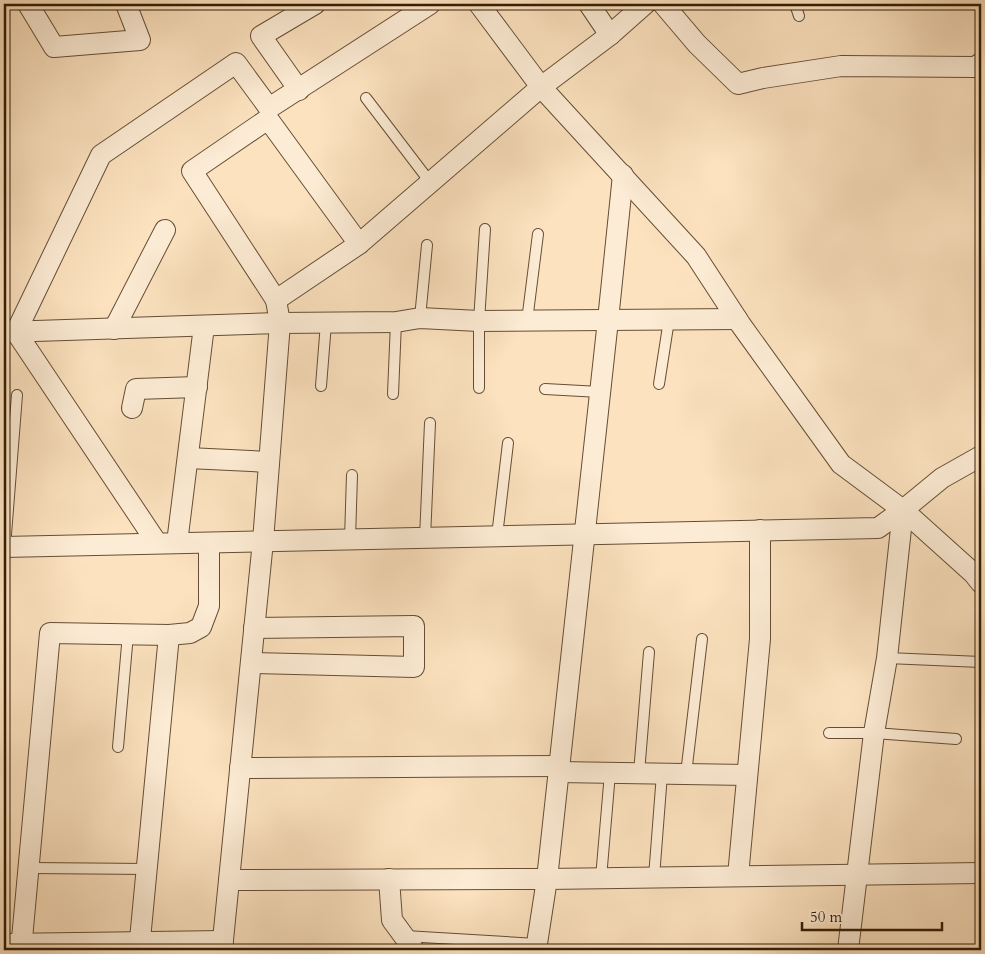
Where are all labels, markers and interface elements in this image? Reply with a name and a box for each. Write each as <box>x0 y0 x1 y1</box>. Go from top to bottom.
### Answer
scale bar <box>802 899 942 931</box>
text: 50 m <box>810 907 842 927</box>

